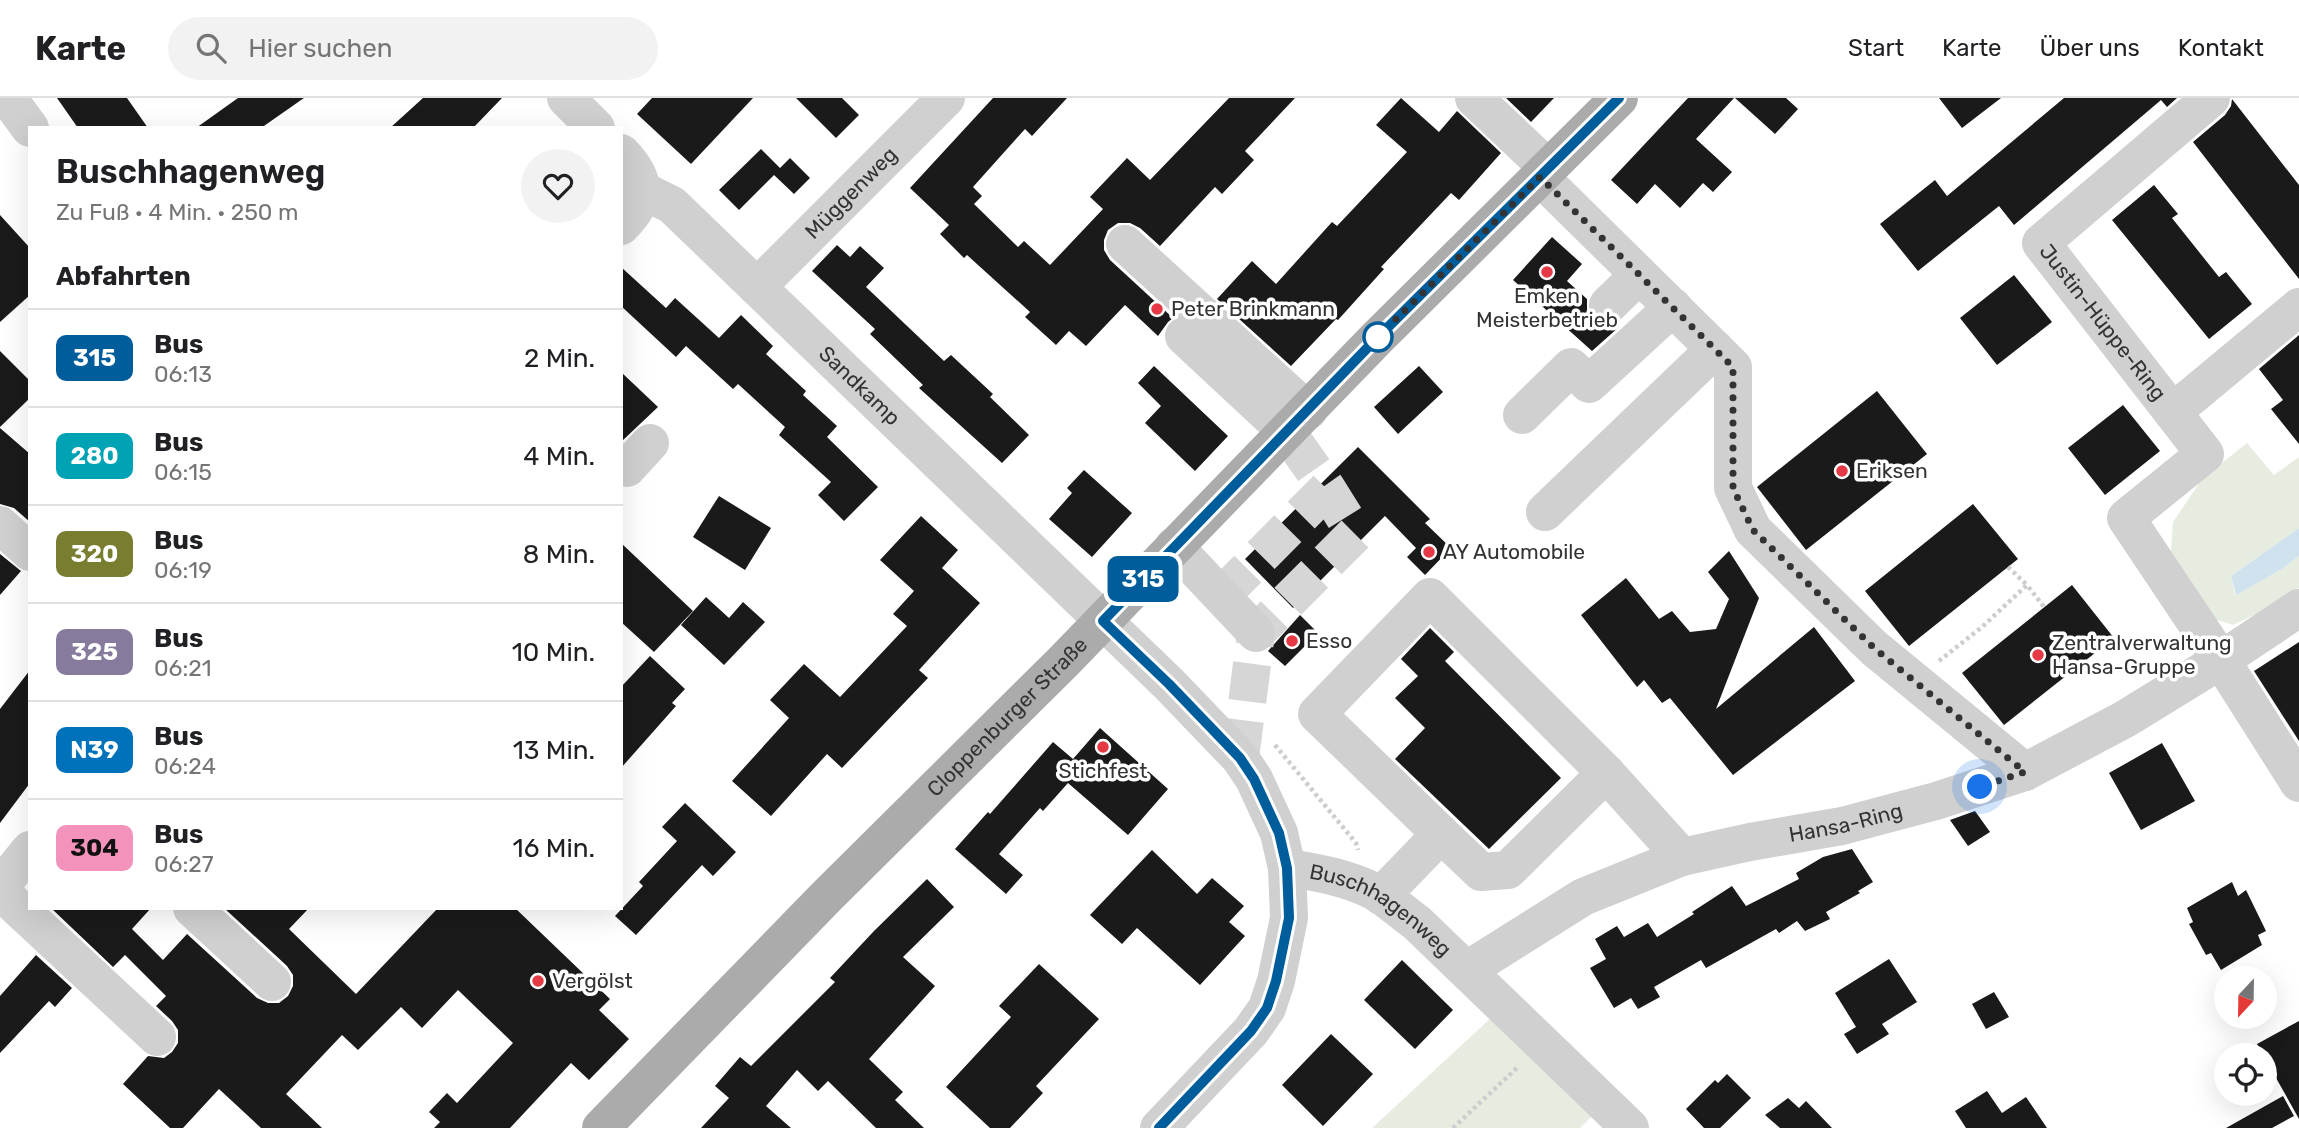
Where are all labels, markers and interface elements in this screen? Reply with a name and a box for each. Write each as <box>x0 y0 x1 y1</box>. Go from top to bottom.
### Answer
search box <box>168 17 658 80</box>
text: Karte <box>35 29 126 68</box>
icon: search <box>192 29 230 67</box>
text: Hier suchen <box>248 33 393 64</box>
text: Start <box>1848 34 1904 62</box>
text: Karte <box>1942 34 2002 62</box>
text: Über uns <box>2040 34 2140 62</box>
text: Kontakt <box>2178 34 2264 62</box>
street label: Müggenweg <box>800 141 902 244</box>
button: heart <box>521 149 595 223</box>
text: Buschhagenweg <box>56 152 325 191</box>
text: Zu Fuß · 4 Min. · 250 m <box>56 198 299 226</box>
street label: Justin-Hüppe-Ring <box>2035 239 2172 405</box>
text: Abfahrten <box>56 261 191 292</box>
marker: Emken Meisterbetrieb <box>1539 264 1555 280</box>
place label: Emken Meisterbetrieb <box>1476 283 1618 332</box>
place label: Peter Brinkmann <box>1171 296 1335 321</box>
marker: Peter Brinkmann <box>1149 301 1165 317</box>
unlabelled marker <box>1363 322 1393 352</box>
text: Bus <box>154 329 203 360</box>
street label: Sandkamp <box>814 341 906 430</box>
text: 2 Min. <box>524 343 595 374</box>
text: 315 <box>73 344 116 372</box>
text: 06:13 <box>154 360 212 388</box>
text: Bus <box>154 427 203 458</box>
text: 4 Min. <box>523 441 595 472</box>
text: 280 <box>70 442 119 470</box>
text: 06:15 <box>154 458 212 486</box>
place label: Eriksen <box>1856 458 1928 483</box>
marker: Eriksen <box>1834 463 1850 479</box>
text: Bus <box>154 525 203 556</box>
text: 8 Min. <box>523 539 595 570</box>
place label: AY Automobile <box>1443 539 1585 564</box>
text: 320 <box>71 540 118 568</box>
marker: AY Automobile <box>1421 544 1437 560</box>
text: 06:19 <box>154 556 212 584</box>
line badge: 315 <box>1103 556 1183 602</box>
text: 315 <box>1122 565 1164 593</box>
text: Bus <box>154 623 203 654</box>
place label: Esso <box>1306 628 1352 653</box>
place label: Zentralverwaltung Hansa-Gruppe <box>2052 630 2232 679</box>
street label: Cloppenburger Straße <box>922 632 1092 801</box>
marker: Esso <box>1284 633 1300 649</box>
text: 10 Min. <box>512 637 595 668</box>
text: 325 <box>71 638 118 666</box>
marker: Zentralverwaltung Hansa-Gruppe <box>2030 647 2046 663</box>
text: 06:21 <box>154 654 212 682</box>
text: Bus <box>154 721 203 752</box>
text: 13 Min. <box>513 735 595 766</box>
text: N39 <box>70 736 119 764</box>
marker: Stichfest <box>1095 739 1111 755</box>
text: 06:24 <box>154 752 216 780</box>
place label: Stichfest <box>1058 758 1148 783</box>
your location <box>1962 769 1997 804</box>
street label: Hansa-Ring <box>1787 797 1905 847</box>
text: Bus <box>154 819 203 850</box>
text: 16 Min. <box>513 833 595 864</box>
text: 304 <box>70 834 119 862</box>
text: 06:27 <box>154 850 214 878</box>
street label: Buschhagenweg <box>1307 859 1457 961</box>
north arrow <box>2214 966 2277 1029</box>
map controls <box>2214 966 2277 1106</box>
place label: Vergölst <box>552 968 633 993</box>
marker: Vergölst <box>530 973 546 989</box>
button: locate <box>2214 1043 2277 1106</box>

